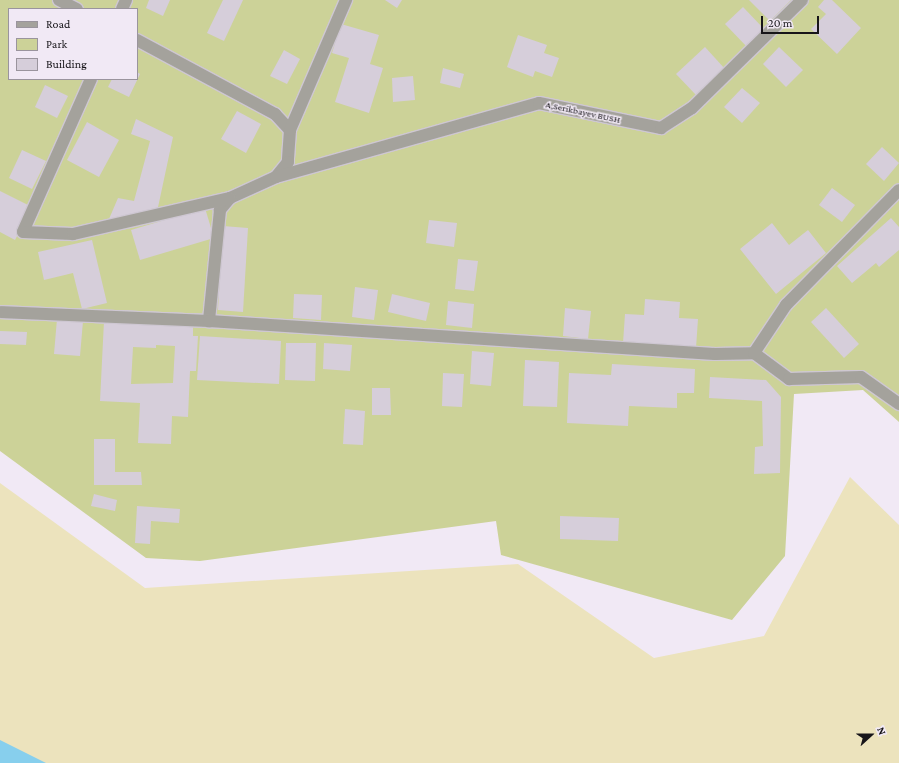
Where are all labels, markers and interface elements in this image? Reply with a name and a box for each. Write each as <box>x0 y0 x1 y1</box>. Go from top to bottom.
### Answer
legend <box>8 8 138 80</box>
scale bar <box>763 8 821 34</box>
text: 20 m <box>768 16 792 30</box>
text: Road <box>46 17 70 31</box>
text: Park <box>46 37 67 51</box>
text: Building <box>46 57 87 71</box>
street label: A,Serikbayev BUSH <box>544 98 622 126</box>
north arrow <box>851 715 891 755</box>
text: N <box>875 725 889 736</box>

